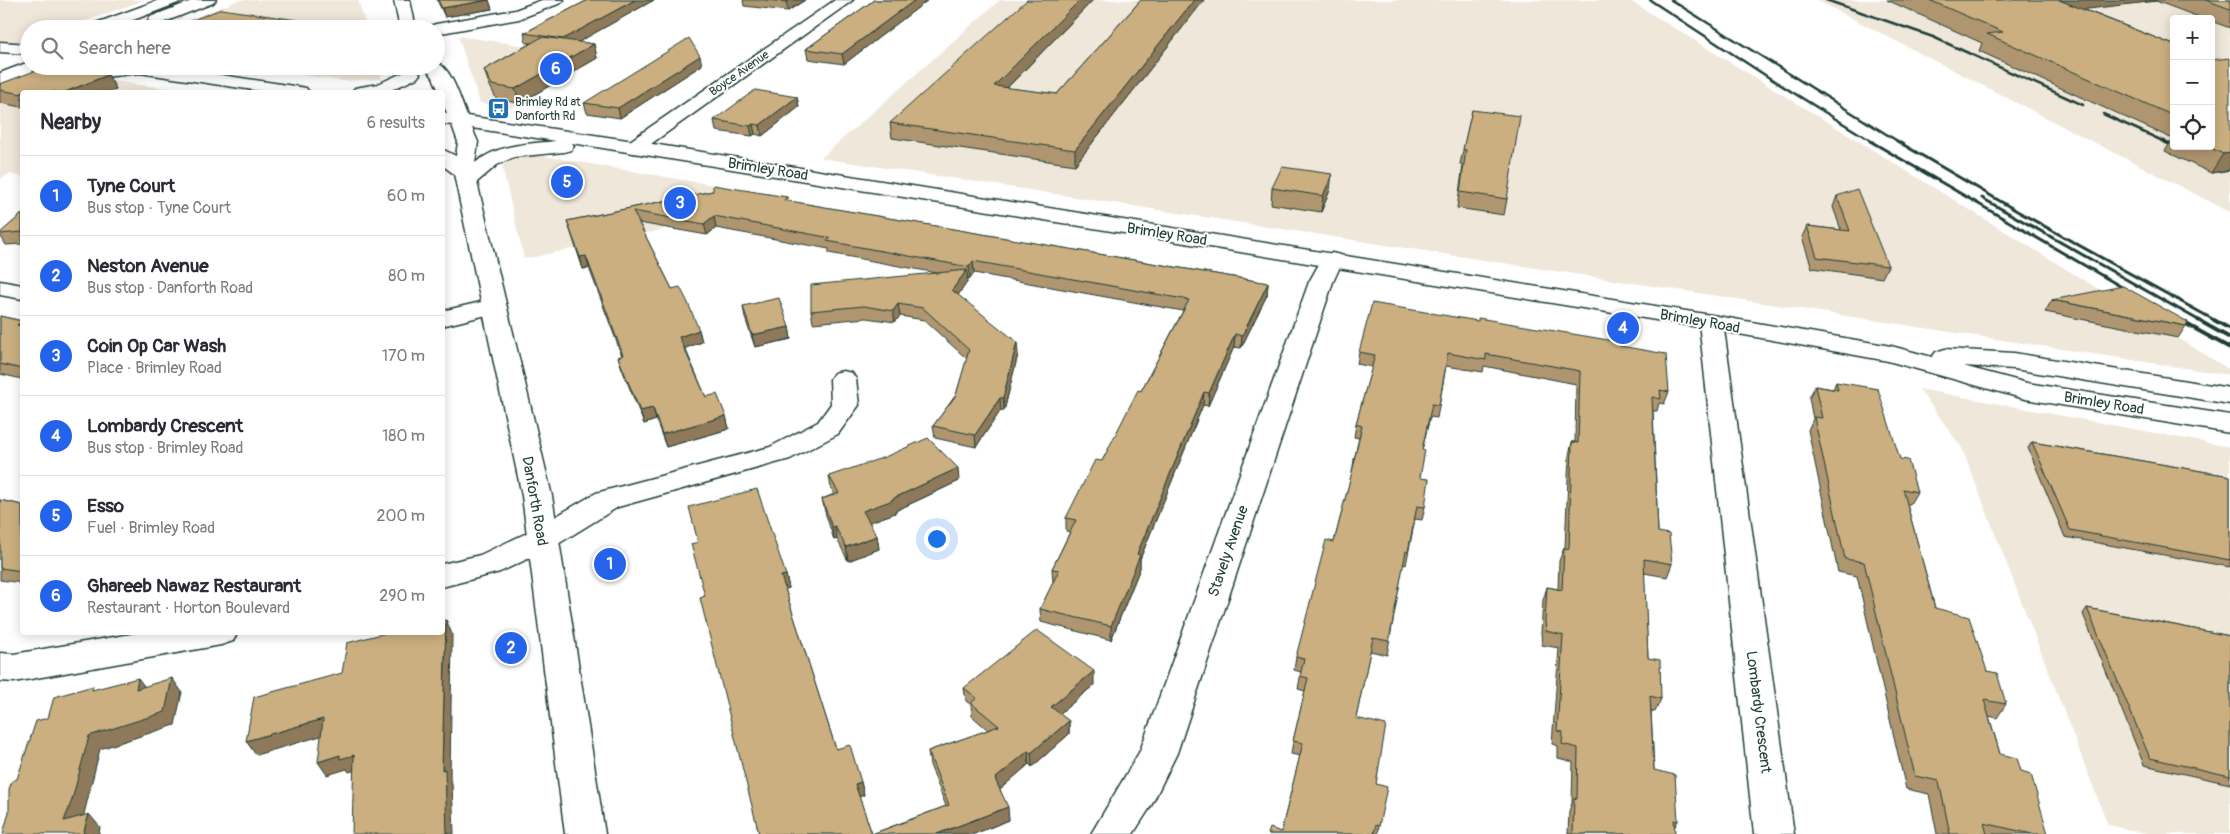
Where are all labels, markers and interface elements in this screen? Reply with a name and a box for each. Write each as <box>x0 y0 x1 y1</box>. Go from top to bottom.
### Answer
map controls <box>2170 15 2215 150</box>
button: + <box>2170 15 2215 60</box>
search box <box>20 20 445 75</box>
icon: search <box>38 34 66 62</box>
text: Search here <box>78 36 171 60</box>
street label: Boyce Avenue <box>706 47 772 100</box>
pin: 6 <box>540 50 572 88</box>
button: − <box>2170 60 2215 105</box>
place label: Brimley Rd at Danforth Rd <box>515 95 581 124</box>
bus stop icon: Brimley Rd at Danforth Rd <box>487 97 511 121</box>
button: locate <box>2170 105 2215 150</box>
text: Nearby <box>40 109 101 136</box>
text: 6 results <box>367 113 425 133</box>
street label: Brimley Road <box>726 154 809 185</box>
pin: 5 <box>551 163 583 201</box>
text: Tyne Court <box>87 174 175 198</box>
pin: 3 <box>664 184 696 222</box>
text: 1 <box>53 186 59 206</box>
text: 60 m <box>387 186 425 206</box>
text: Bus stop · Tyne Court <box>87 198 231 218</box>
street label: Brimley Road <box>1125 219 1208 250</box>
text: Neston Avenue <box>87 254 209 278</box>
text: 2 <box>52 266 60 286</box>
text: 80 m <box>388 266 425 286</box>
text: Bus stop · Danforth Road <box>87 278 253 298</box>
street label: Brimley Road <box>1658 305 1742 338</box>
pin: 4 <box>1607 309 1639 347</box>
text: Coin Op Car Wash <box>87 334 226 358</box>
text: 3 <box>52 346 60 366</box>
text: 170 m <box>382 346 425 366</box>
text: Place · Brimley Road <box>87 358 222 378</box>
street label: Brimley Road <box>2062 388 2145 419</box>
text: Lombardy Crescent <box>87 414 243 438</box>
text: 4 <box>51 426 61 446</box>
text: 180 m <box>382 426 425 446</box>
text: Bus stop · Brimley Road <box>87 438 243 458</box>
street label: Danforth Road <box>517 455 552 547</box>
text: Esso <box>87 494 124 518</box>
street label: Stavely Avenue <box>1204 502 1253 599</box>
text: 5 <box>52 506 60 526</box>
text: 200 m <box>377 506 425 526</box>
text: Fuel · Brimley Road <box>87 518 215 538</box>
your location <box>924 526 950 552</box>
pin: 1 <box>594 545 626 583</box>
text: Ghareeb Nawaz Restaurant <box>87 574 301 598</box>
text: 6 <box>51 586 61 606</box>
text: 290 m <box>379 586 425 606</box>
text: Restaurant · Horton Boulevard <box>87 598 290 618</box>
pin: 2 <box>495 629 527 667</box>
street label: Lombardy Crescent <box>1742 650 1776 775</box>

